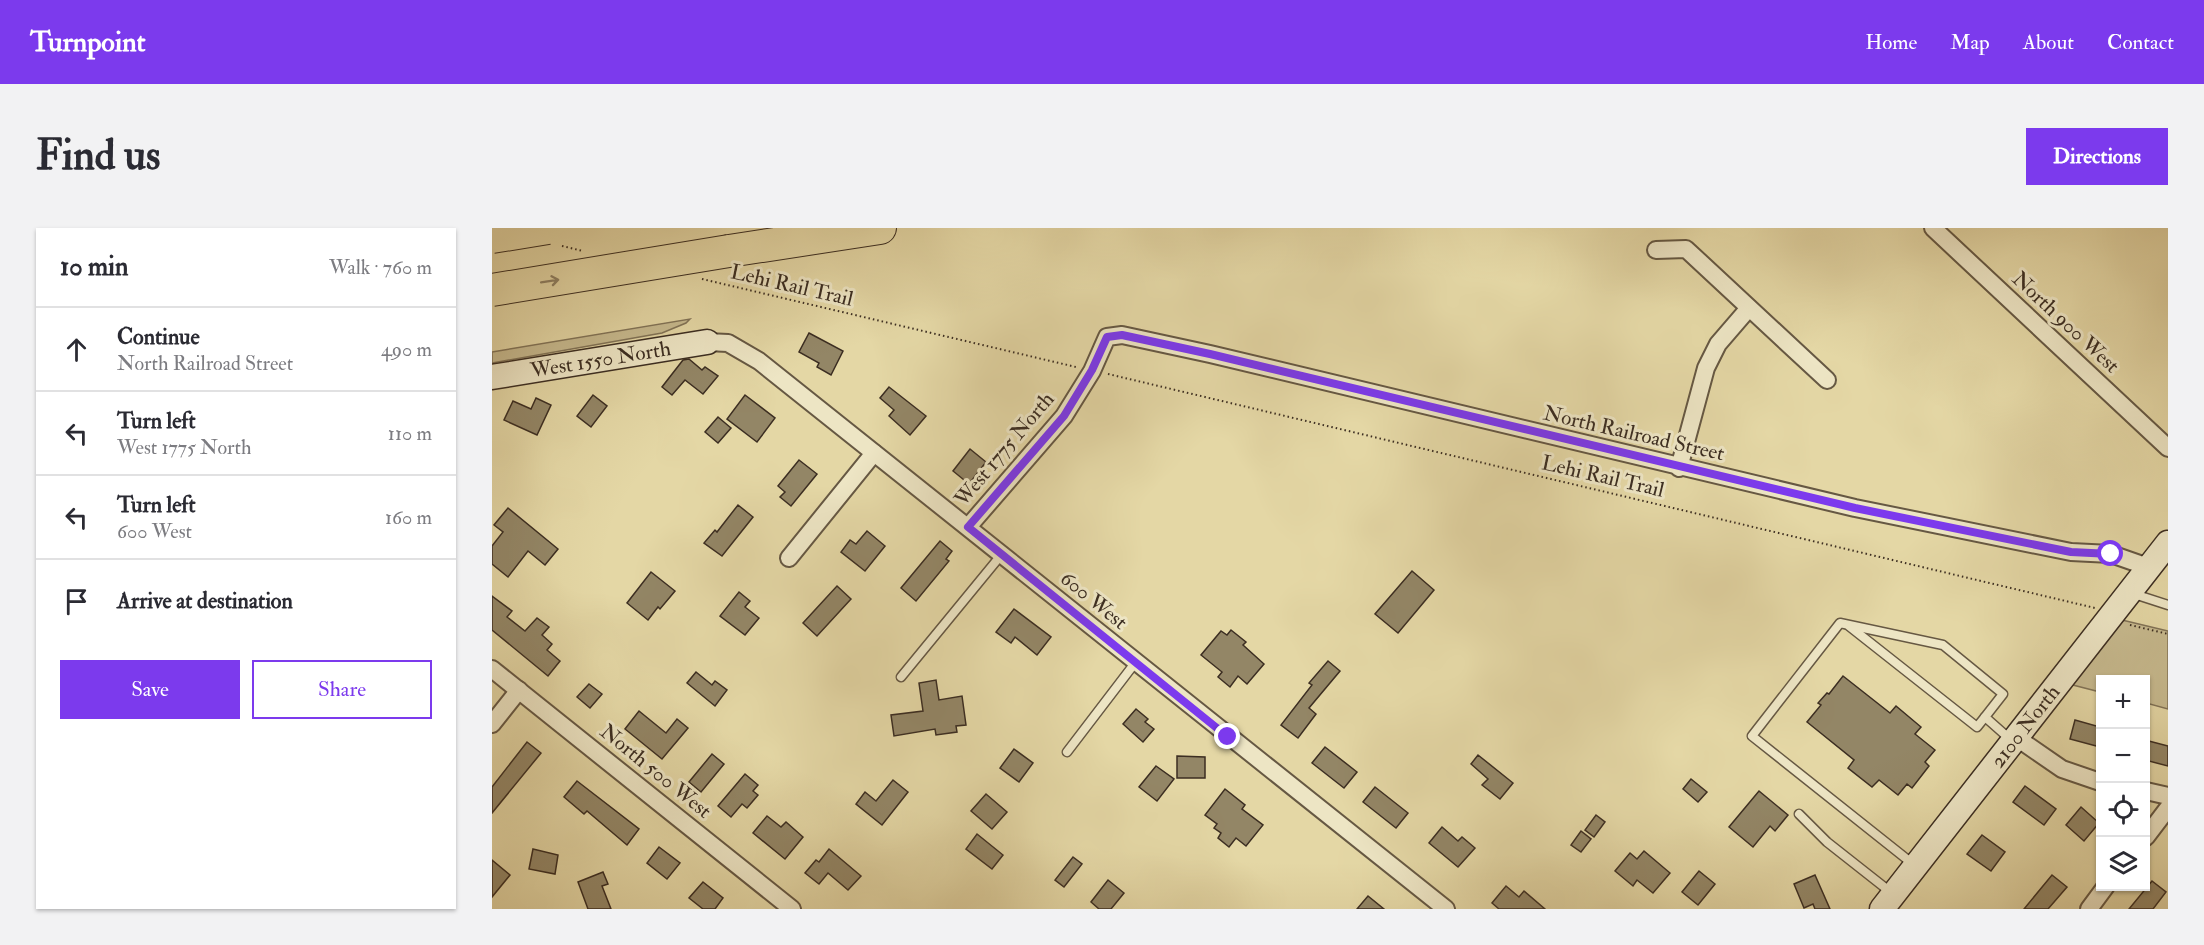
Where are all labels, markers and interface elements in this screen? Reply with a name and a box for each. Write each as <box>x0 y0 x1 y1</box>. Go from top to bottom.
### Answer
text: Turnpoint <box>30 25 146 60</box>
text: Home <box>1865 29 1917 56</box>
text: Map <box>1950 29 1990 56</box>
text: About <box>2023 29 2074 56</box>
text: Contact <box>2107 29 2174 56</box>
button: Directions <box>2026 128 2168 185</box>
text: Find us <box>36 130 160 182</box>
text: 10 min <box>60 251 128 283</box>
text: Walk · 760 m <box>329 255 432 280</box>
street label: Lehi Rail Trail <box>728 258 856 313</box>
street label: North 900 West <box>2006 266 2125 379</box>
one-way arrow <box>539 275 559 286</box>
text: Continue <box>117 323 200 351</box>
icon: ahead <box>60 333 93 366</box>
street label: West 1550 North <box>528 335 673 385</box>
text: 490 m <box>381 337 432 362</box>
text: North Railroad Street <box>117 351 293 376</box>
street label: West 1775 North <box>948 387 1060 513</box>
street label: North Railroad Street <box>1541 400 1727 467</box>
text: Turn left <box>117 407 196 435</box>
icon: left <box>60 417 93 450</box>
text: 110 m <box>388 421 432 446</box>
text: West 1775 North <box>117 435 251 460</box>
street label: Lehi Rail Trail <box>1539 449 1667 504</box>
text: Turn left <box>117 491 196 519</box>
icon: left <box>60 501 93 534</box>
text: 160 m <box>385 505 432 530</box>
text: 600 West <box>117 519 192 544</box>
route start <box>2097 540 2123 566</box>
street label: 600 West <box>1055 565 1133 636</box>
icon: arrive <box>60 585 93 618</box>
text: Arrive at destination <box>117 587 293 615</box>
button: Save <box>60 660 240 719</box>
button: Share <box>252 660 432 719</box>
map controls <box>2096 675 2150 891</box>
button: + <box>2096 675 2150 729</box>
street label: 2100 North <box>1984 680 2066 773</box>
street label: North 500 West <box>594 718 717 825</box>
route end <box>1214 723 1240 749</box>
button: − <box>2096 729 2150 783</box>
button: locate <box>2096 783 2150 837</box>
button: layers <box>2096 837 2150 891</box>

